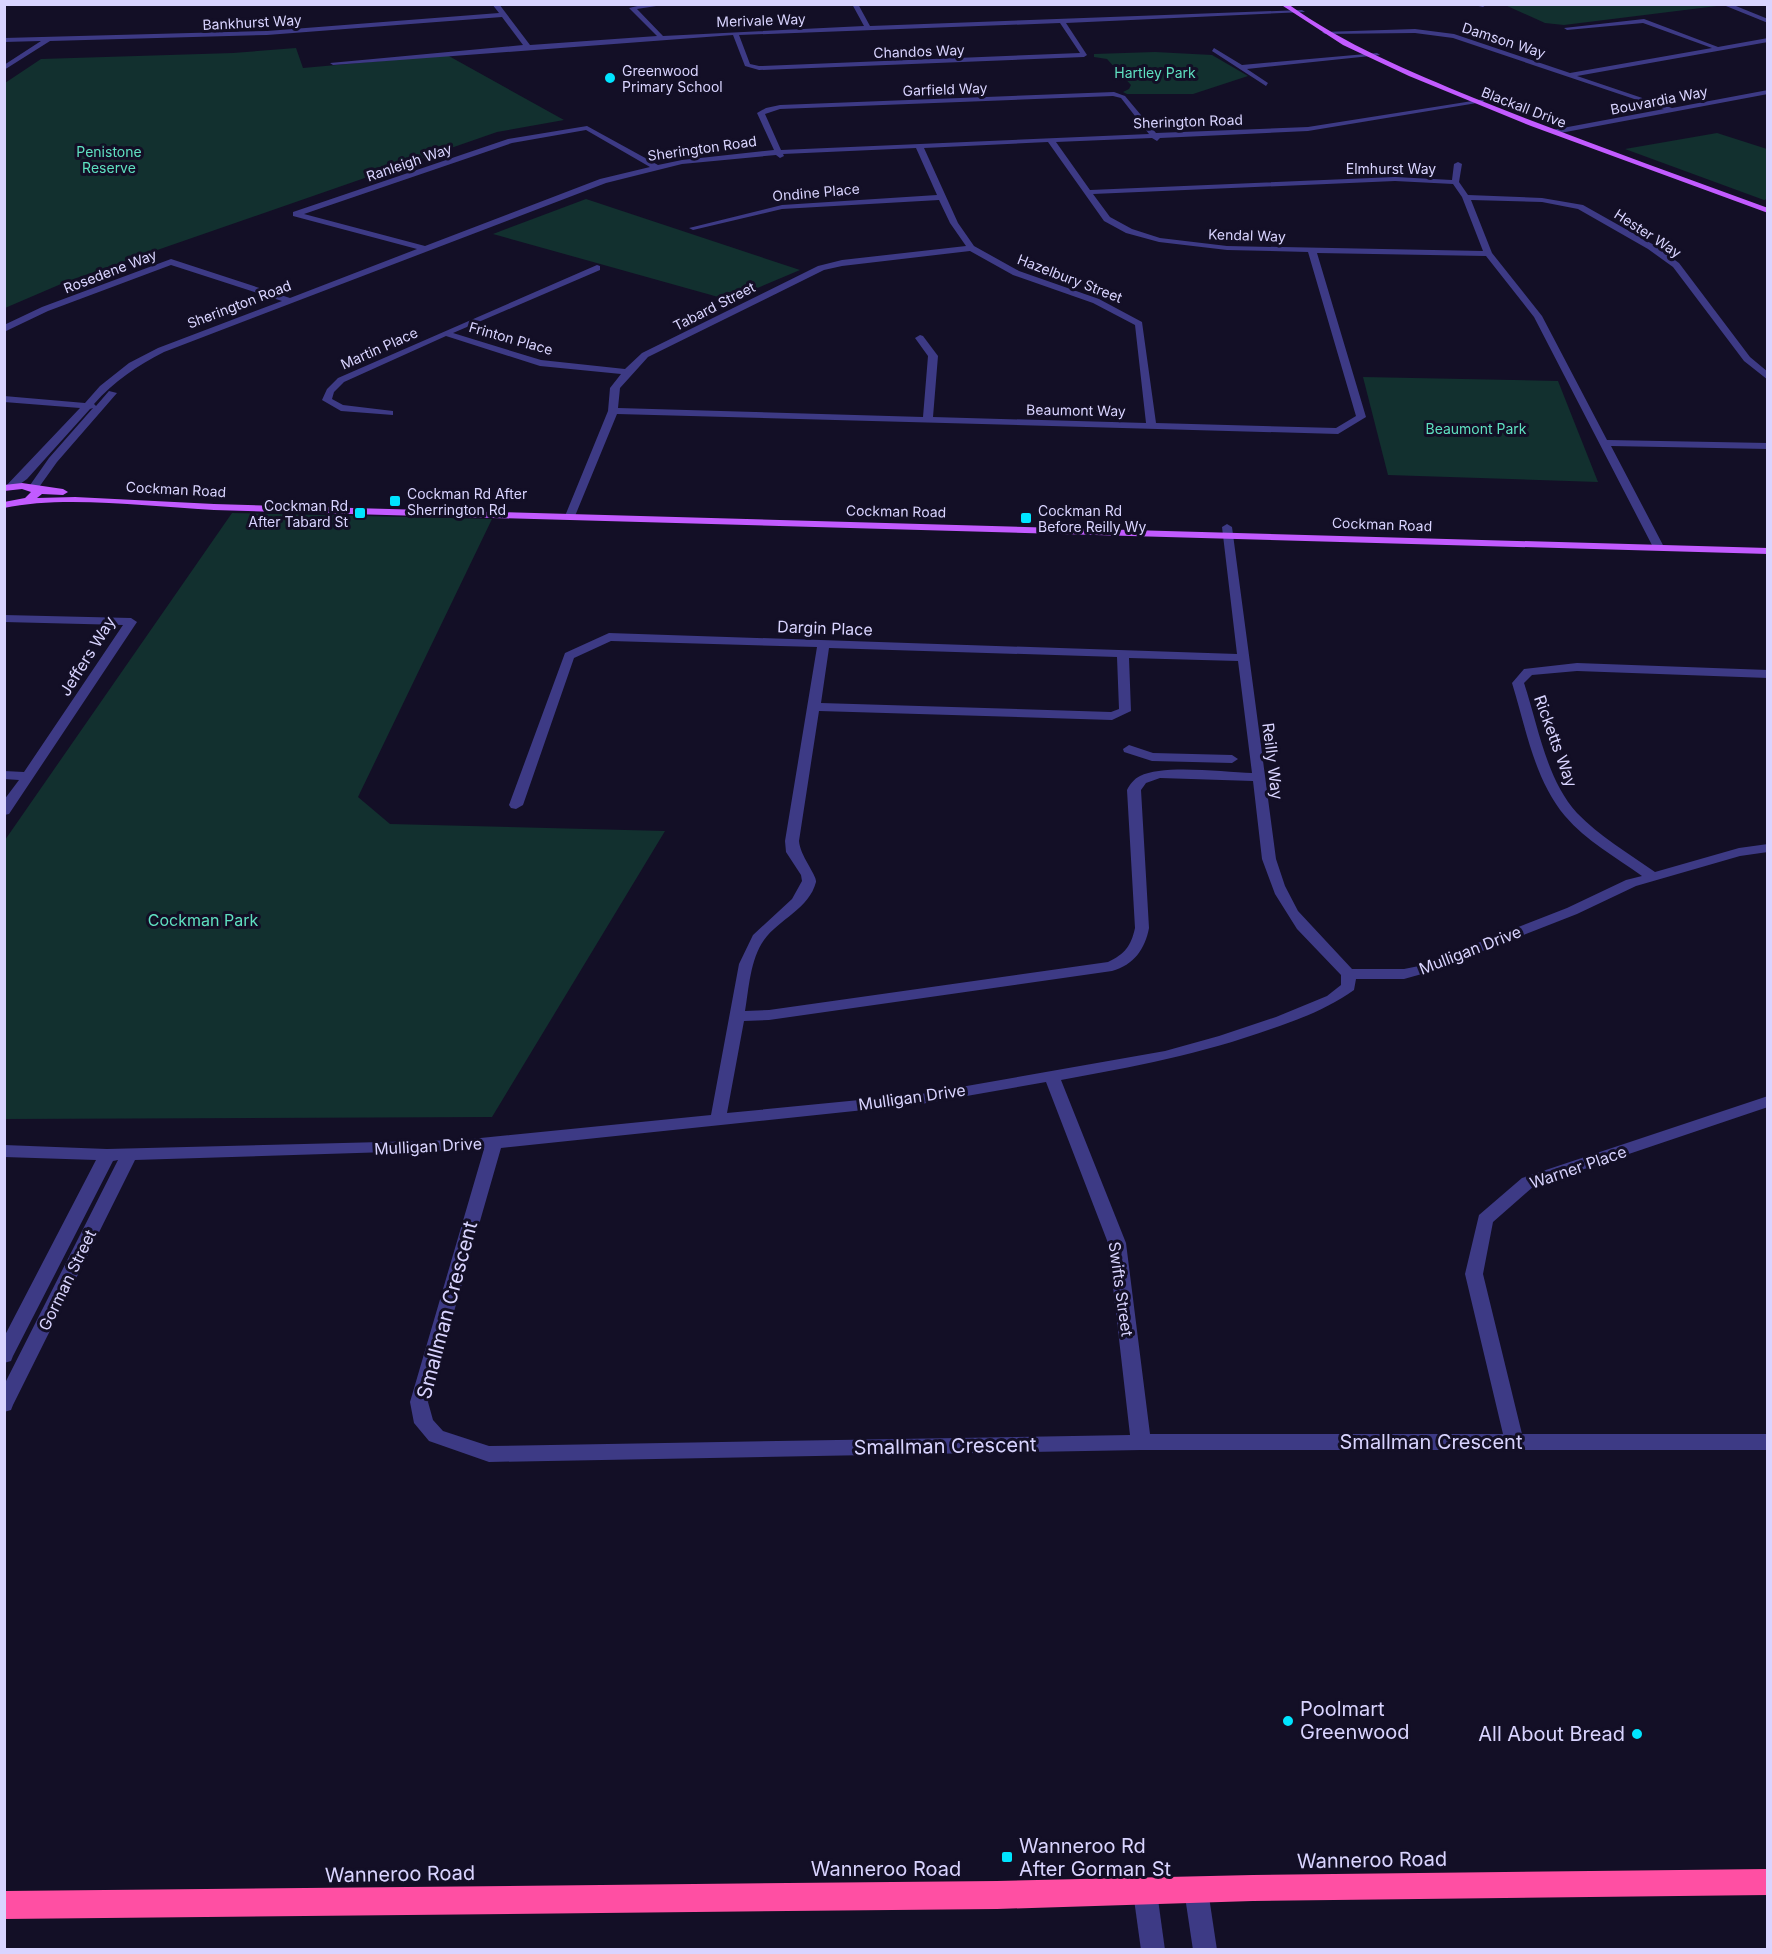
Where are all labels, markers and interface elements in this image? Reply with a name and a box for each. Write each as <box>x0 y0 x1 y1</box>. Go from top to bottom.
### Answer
street label: Merivale Way <box>716 10 806 30</box>
street label: Bankhurst Way <box>202 11 302 33</box>
street label: Damson Way <box>1460 18 1548 62</box>
street label: Chandos Way <box>873 41 965 61</box>
place label: Greenwood Primary School <box>622 62 723 95</box>
park label: Hartley Park <box>1114 64 1196 81</box>
marker: Greenwood Primary School <box>603 71 617 85</box>
street label: Garfield Way <box>902 79 988 99</box>
street label: Bouvardia Way <box>1609 82 1709 118</box>
street label: Blackall Drive <box>1479 83 1569 131</box>
street label: Sherington Road <box>1133 111 1243 131</box>
street label: Sherington Road <box>646 132 758 164</box>
street label: Ranleigh Way <box>364 139 454 185</box>
park label: Penistone Reserve <box>76 143 142 176</box>
street label: Elmhurst Way <box>1346 160 1436 177</box>
street label: Ondine Place <box>772 180 860 204</box>
street label: Hester Way <box>1611 205 1685 261</box>
street label: Kendal Way <box>1208 225 1286 245</box>
street label: Rosedene Way <box>61 245 159 297</box>
street label: Hazelbury Street <box>1015 250 1125 306</box>
street label: Sherington Road <box>185 276 293 332</box>
street label: Tabard Street <box>670 278 758 334</box>
street label: Frinton Place <box>467 318 555 358</box>
street label: Martin Place <box>338 323 420 373</box>
street label: Beaumont Way <box>1026 401 1126 419</box>
park label: Beaumont Park <box>1425 420 1527 437</box>
street label: Cockman Road <box>125 478 227 500</box>
place label: Cockman Rd After Sherrington Rd <box>407 485 527 518</box>
marker: Cockman Rd After Sherrington Rd <box>388 494 402 508</box>
place label: Cockman Rd After Tabard St <box>248 497 348 530</box>
street label: Cockman Road <box>846 502 946 520</box>
place label: Cockman Rd Before Reilly Wy <box>1038 502 1146 535</box>
marker: Cockman Rd After Tabard St <box>353 506 367 520</box>
marker: Cockman Rd Before Reilly Wy <box>1019 511 1033 525</box>
street label: Cockman Road <box>1332 514 1432 534</box>
street label: Jeffers Way <box>55 612 119 700</box>
street label: Dargin Place <box>777 616 873 640</box>
street label: Ricketts Way <box>1530 692 1582 790</box>
street label: Reilly Way <box>1258 721 1288 801</box>
park label: Cockman Park <box>148 910 258 930</box>
street label: Mulligan Drive <box>1416 921 1524 979</box>
street label: Mulligan Drive <box>857 1080 967 1114</box>
street label: Mulligan Drive <box>374 1133 482 1159</box>
street label: Warner Place <box>1527 1141 1629 1193</box>
street label: Smallman Crescent <box>412 1218 482 1401</box>
street label: Gorman Street <box>34 1226 100 1334</box>
street label: Swifts Street <box>1104 1240 1138 1338</box>
street label: Smallman Crescent <box>1340 1430 1523 1454</box>
street label: Smallman Crescent <box>853 1432 1037 1460</box>
place label: Poolmart Greenwood <box>1300 1697 1410 1744</box>
marker: Poolmart Greenwood <box>1281 1714 1295 1728</box>
place label: All About Bread <box>1478 1722 1625 1746</box>
marker: All About Bread <box>1630 1727 1644 1741</box>
place label: Wanneroo Rd After Gorman St <box>1019 1834 1171 1881</box>
street label: Wanneroo Road <box>1297 1847 1447 1873</box>
marker: Wanneroo Rd After Gorman St <box>1000 1850 1014 1864</box>
street label: Wanneroo Road <box>811 1857 961 1881</box>
street label: Wanneroo Road <box>325 1861 475 1887</box>

